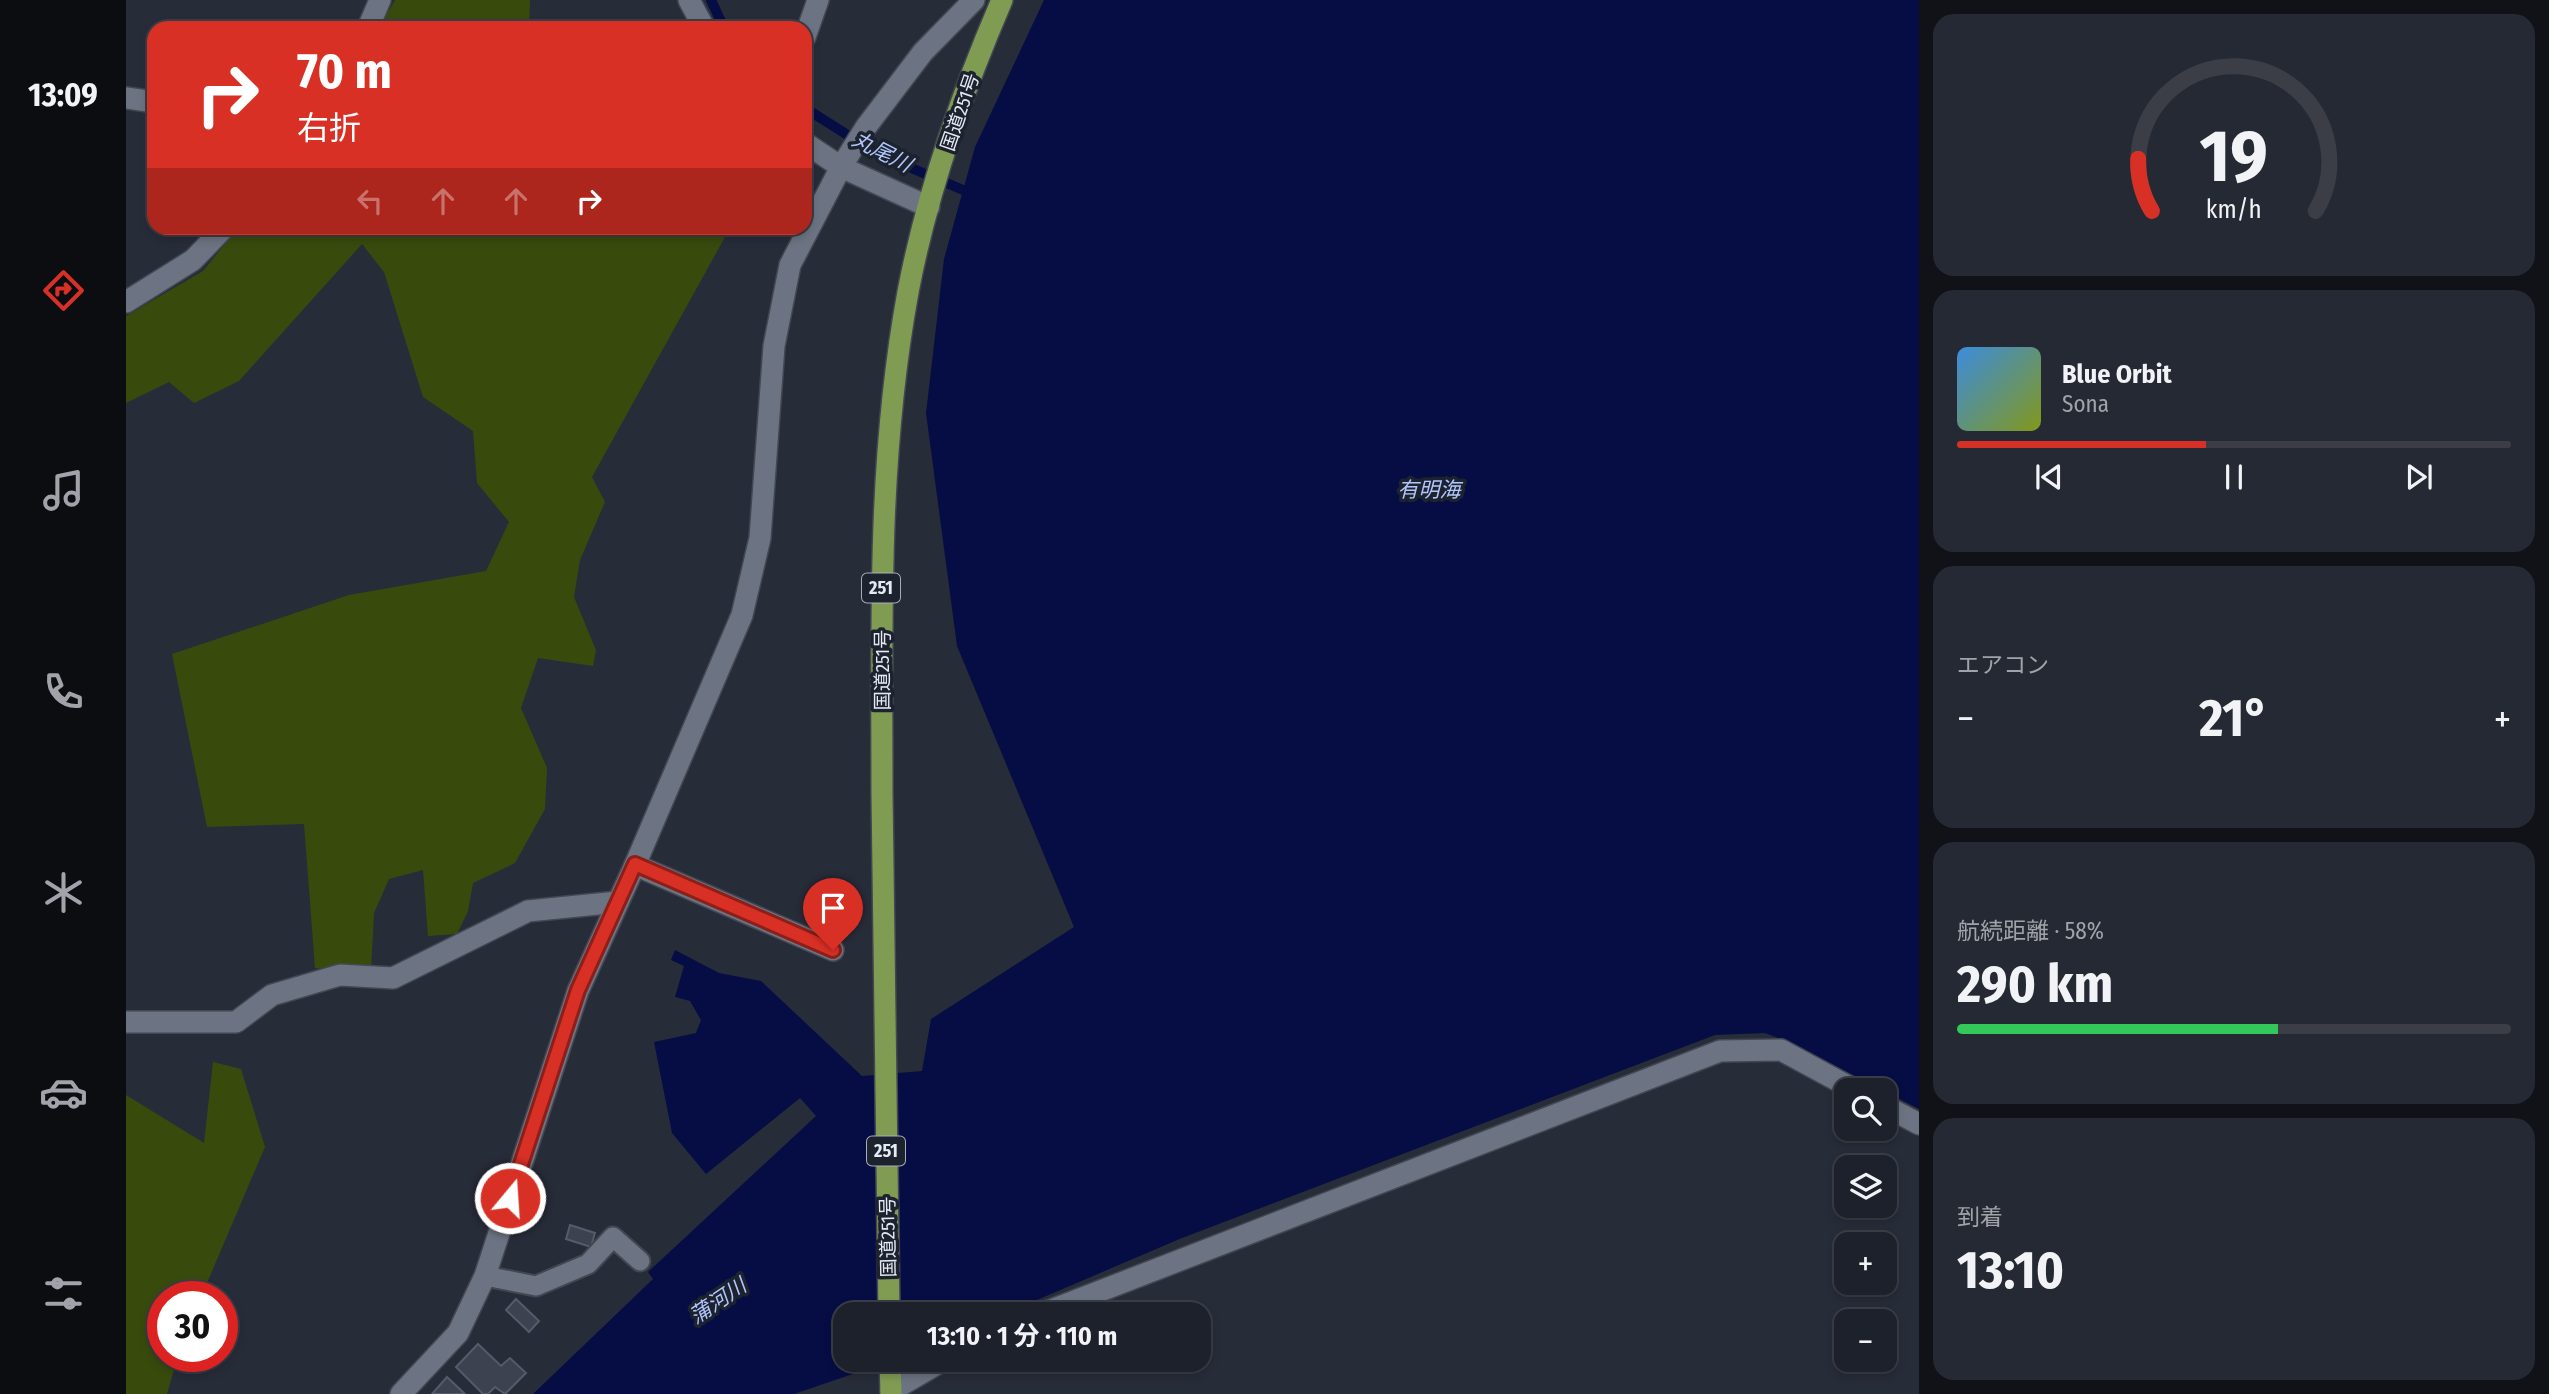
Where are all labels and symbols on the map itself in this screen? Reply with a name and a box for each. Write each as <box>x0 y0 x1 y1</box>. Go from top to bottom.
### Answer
street label: 国道251号 <box>936 70 984 154</box>
water label: 丸尾川 <box>848 126 918 179</box>
water label: 有明海 <box>1398 477 1463 503</box>
road number: 251 <box>862 574 900 602</box>
street label: 国道251号 <box>871 630 894 710</box>
pin <box>803 878 863 950</box>
road number: 251 <box>867 1136 905 1166</box>
position arrow <box>473 1161 547 1235</box>
street label: 国道251号 <box>876 1197 900 1277</box>
water label: 蒲河川 <box>685 1271 753 1329</box>
speed limit sign: 30 <box>147 1281 238 1372</box>

